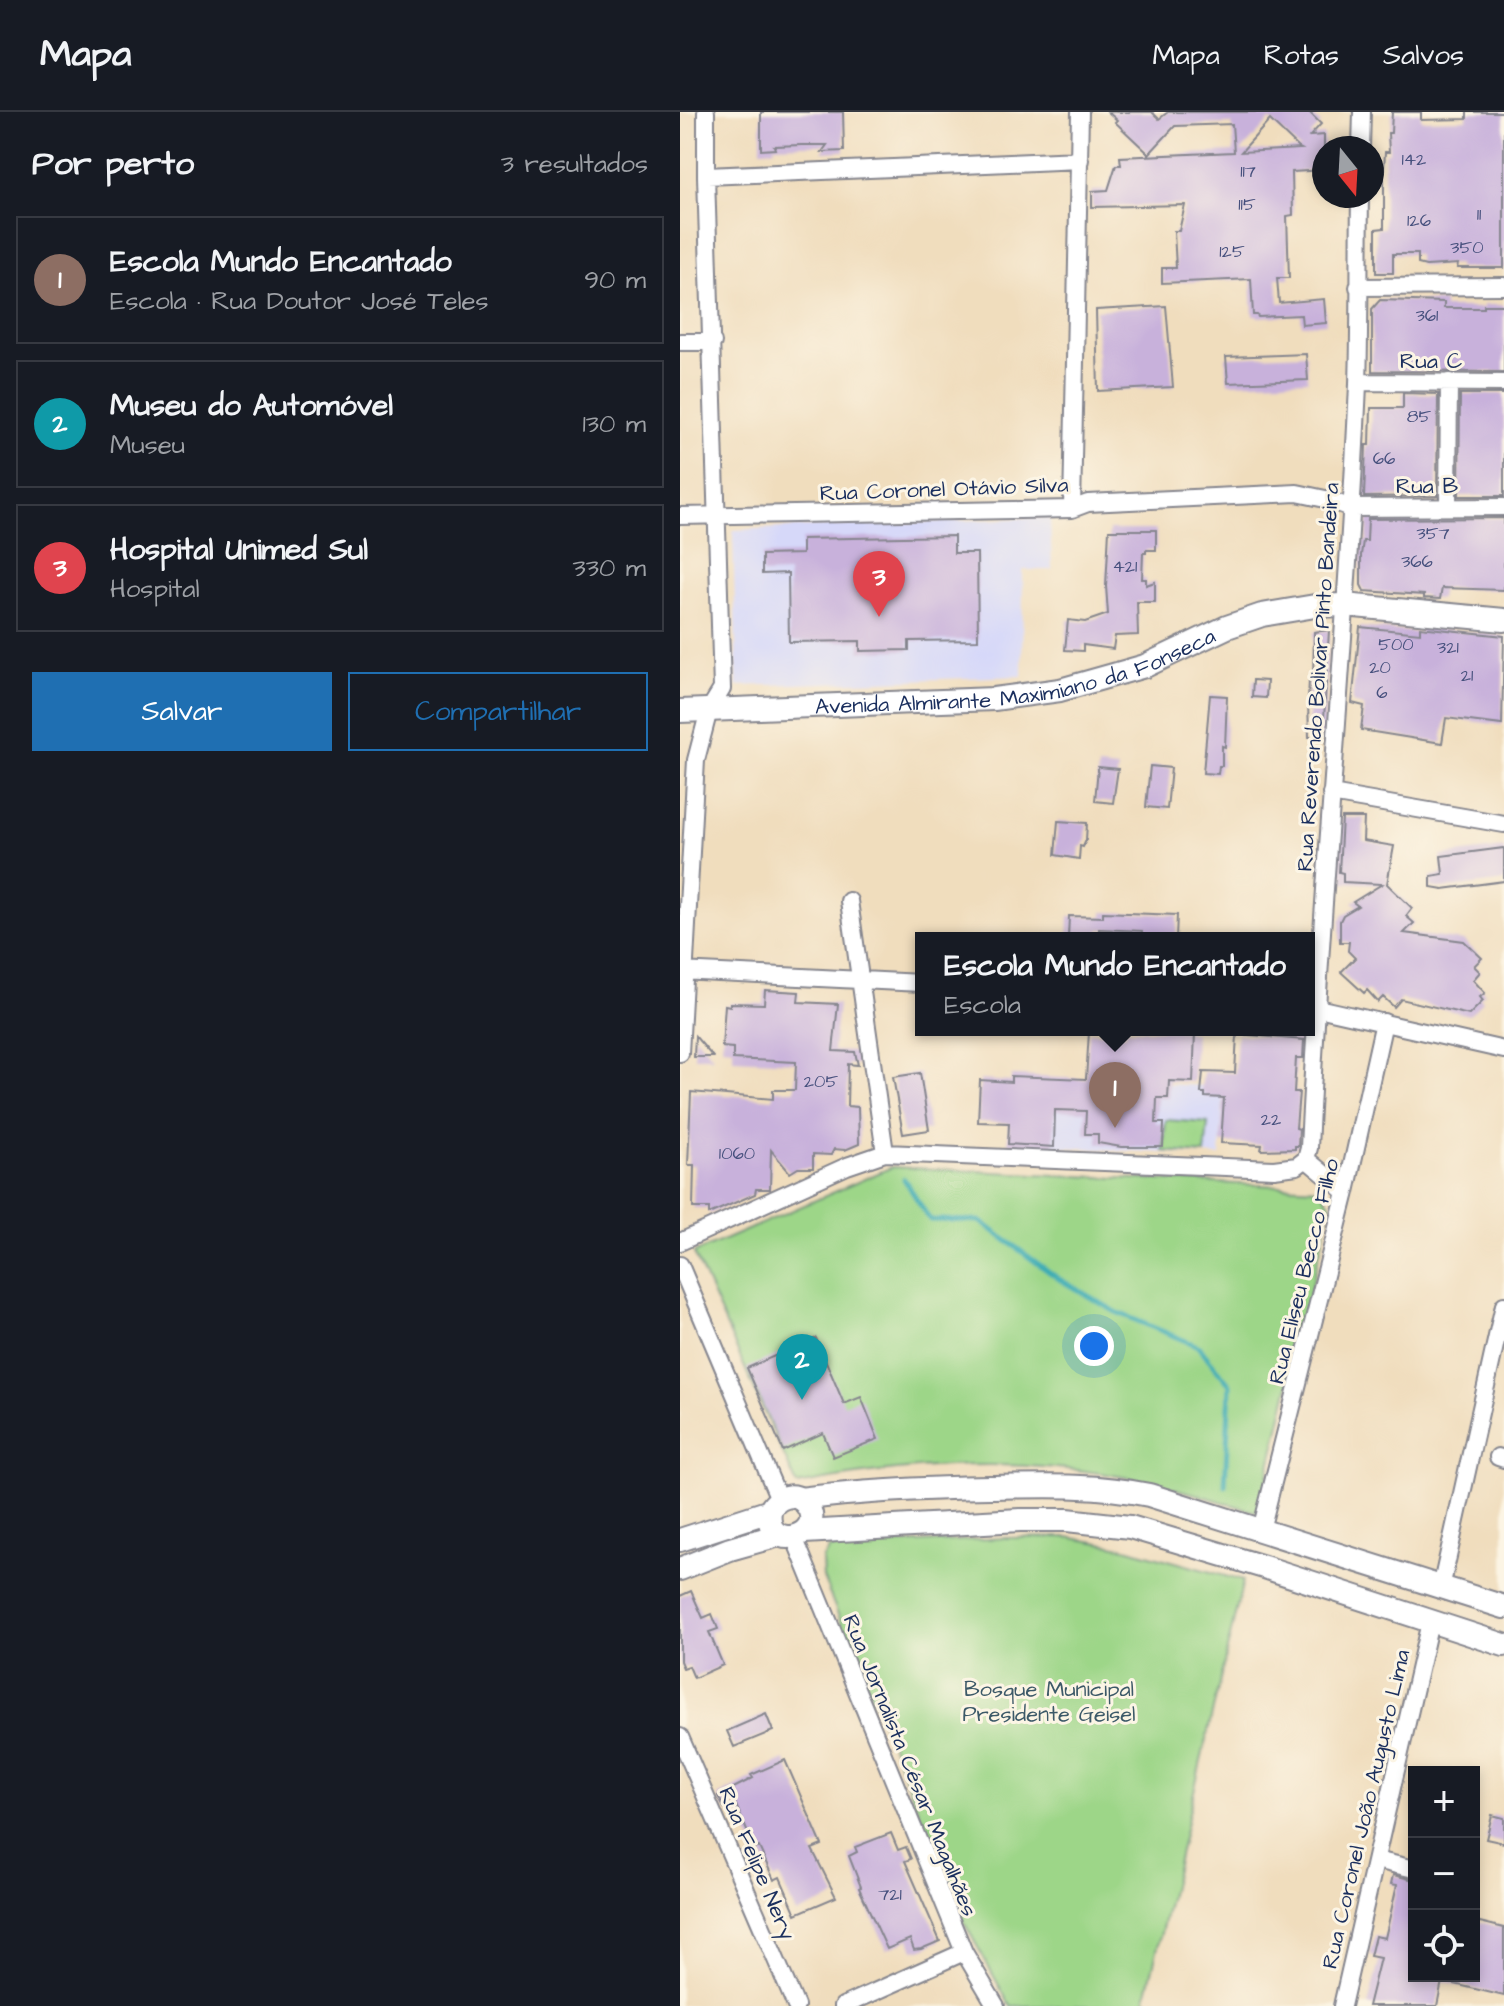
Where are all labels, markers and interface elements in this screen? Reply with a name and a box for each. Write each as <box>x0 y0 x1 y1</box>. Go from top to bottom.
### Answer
text: Mapa <box>40 29 131 81</box>
text: Mapa <box>1152 36 1220 75</box>
text: Rotas <box>1264 36 1339 75</box>
text: Salvos <box>1383 36 1464 75</box>
north arrow <box>1312 136 1384 208</box>
text: Por perto <box>32 140 194 188</box>
text: 3 resultados <box>501 146 648 182</box>
house number: 142 <box>1402 147 1427 172</box>
house number: 117 <box>1240 159 1256 184</box>
house number: 115 <box>1238 192 1256 217</box>
house number: 11 <box>1477 202 1481 227</box>
house number: 126 <box>1407 208 1431 233</box>
house number: 350 <box>1450 235 1484 260</box>
house number: 125 <box>1219 239 1245 264</box>
text: Escola Mundo Encantado <box>110 241 452 283</box>
text: 1 <box>58 262 62 298</box>
text: 90 m <box>584 262 646 298</box>
text: Escola · Rua Doutor José Teles <box>110 283 489 319</box>
house number: 361 <box>1416 303 1438 328</box>
street label: Rua C <box>1400 346 1463 377</box>
text: Museu do Automóvel <box>110 385 393 427</box>
house number: 85 <box>1407 404 1431 429</box>
text: 2 <box>53 406 67 442</box>
text: 130 m <box>582 406 646 442</box>
text: Museu <box>110 427 185 463</box>
house number: 66 <box>1373 446 1395 471</box>
street label: Rua Coronel Otávio Silva <box>819 470 1069 509</box>
street label: Rua B <box>1396 471 1459 502</box>
street label: Rua Reverendo Bolivar Pinto Bandeira <box>1289 482 1348 873</box>
house number: 357 <box>1417 521 1449 546</box>
text: Hospital Unimed Sul <box>110 529 368 571</box>
house number: 366 <box>1401 549 1433 574</box>
text: 3 <box>53 550 67 586</box>
text: 330 m <box>572 550 646 586</box>
pin: 3 <box>853 551 905 617</box>
house number: 421 <box>1113 554 1137 579</box>
text: Hospital <box>110 571 200 607</box>
street label: Avenida Almirante Maximiano da Fonseca <box>814 621 1221 723</box>
house number: 500 <box>1378 632 1414 657</box>
house number: 321 <box>1437 635 1459 660</box>
house number: 20 <box>1369 655 1391 680</box>
house number: 21 <box>1461 663 1473 688</box>
button: Salvar <box>32 672 332 751</box>
button: Compartilhar <box>348 672 648 751</box>
house number: 6 <box>1376 680 1388 705</box>
popup <box>915 932 1315 1036</box>
text: Escola Mundo Encantado <box>944 945 1286 987</box>
text: Escola <box>944 987 1021 1023</box>
pin: 1 <box>1089 1062 1141 1128</box>
house number: 205 <box>804 1069 838 1094</box>
house number: 22 <box>1261 1107 1282 1132</box>
house number: 1060 <box>719 1141 755 1166</box>
street label: Rua Eliseu Becco Filho <box>1261 1155 1348 1387</box>
your location <box>1074 1326 1114 1366</box>
pin: 2 <box>776 1334 828 1400</box>
street label: Rua Jornalista César Magalhães <box>834 1610 984 1921</box>
street label: Rua Coronel João Augusto Lima <box>1315 1647 1419 1972</box>
park label: Bosque Municipal Presidente Geisel <box>962 1674 1136 1730</box>
map controls <box>1408 1766 1480 1982</box>
button: + <box>1408 1766 1480 1838</box>
street label: Rua Felipe Nery <box>709 1782 803 1945</box>
button: − <box>1408 1838 1480 1910</box>
house number: 721 <box>878 1882 902 1907</box>
button: locate <box>1408 1910 1480 1982</box>

